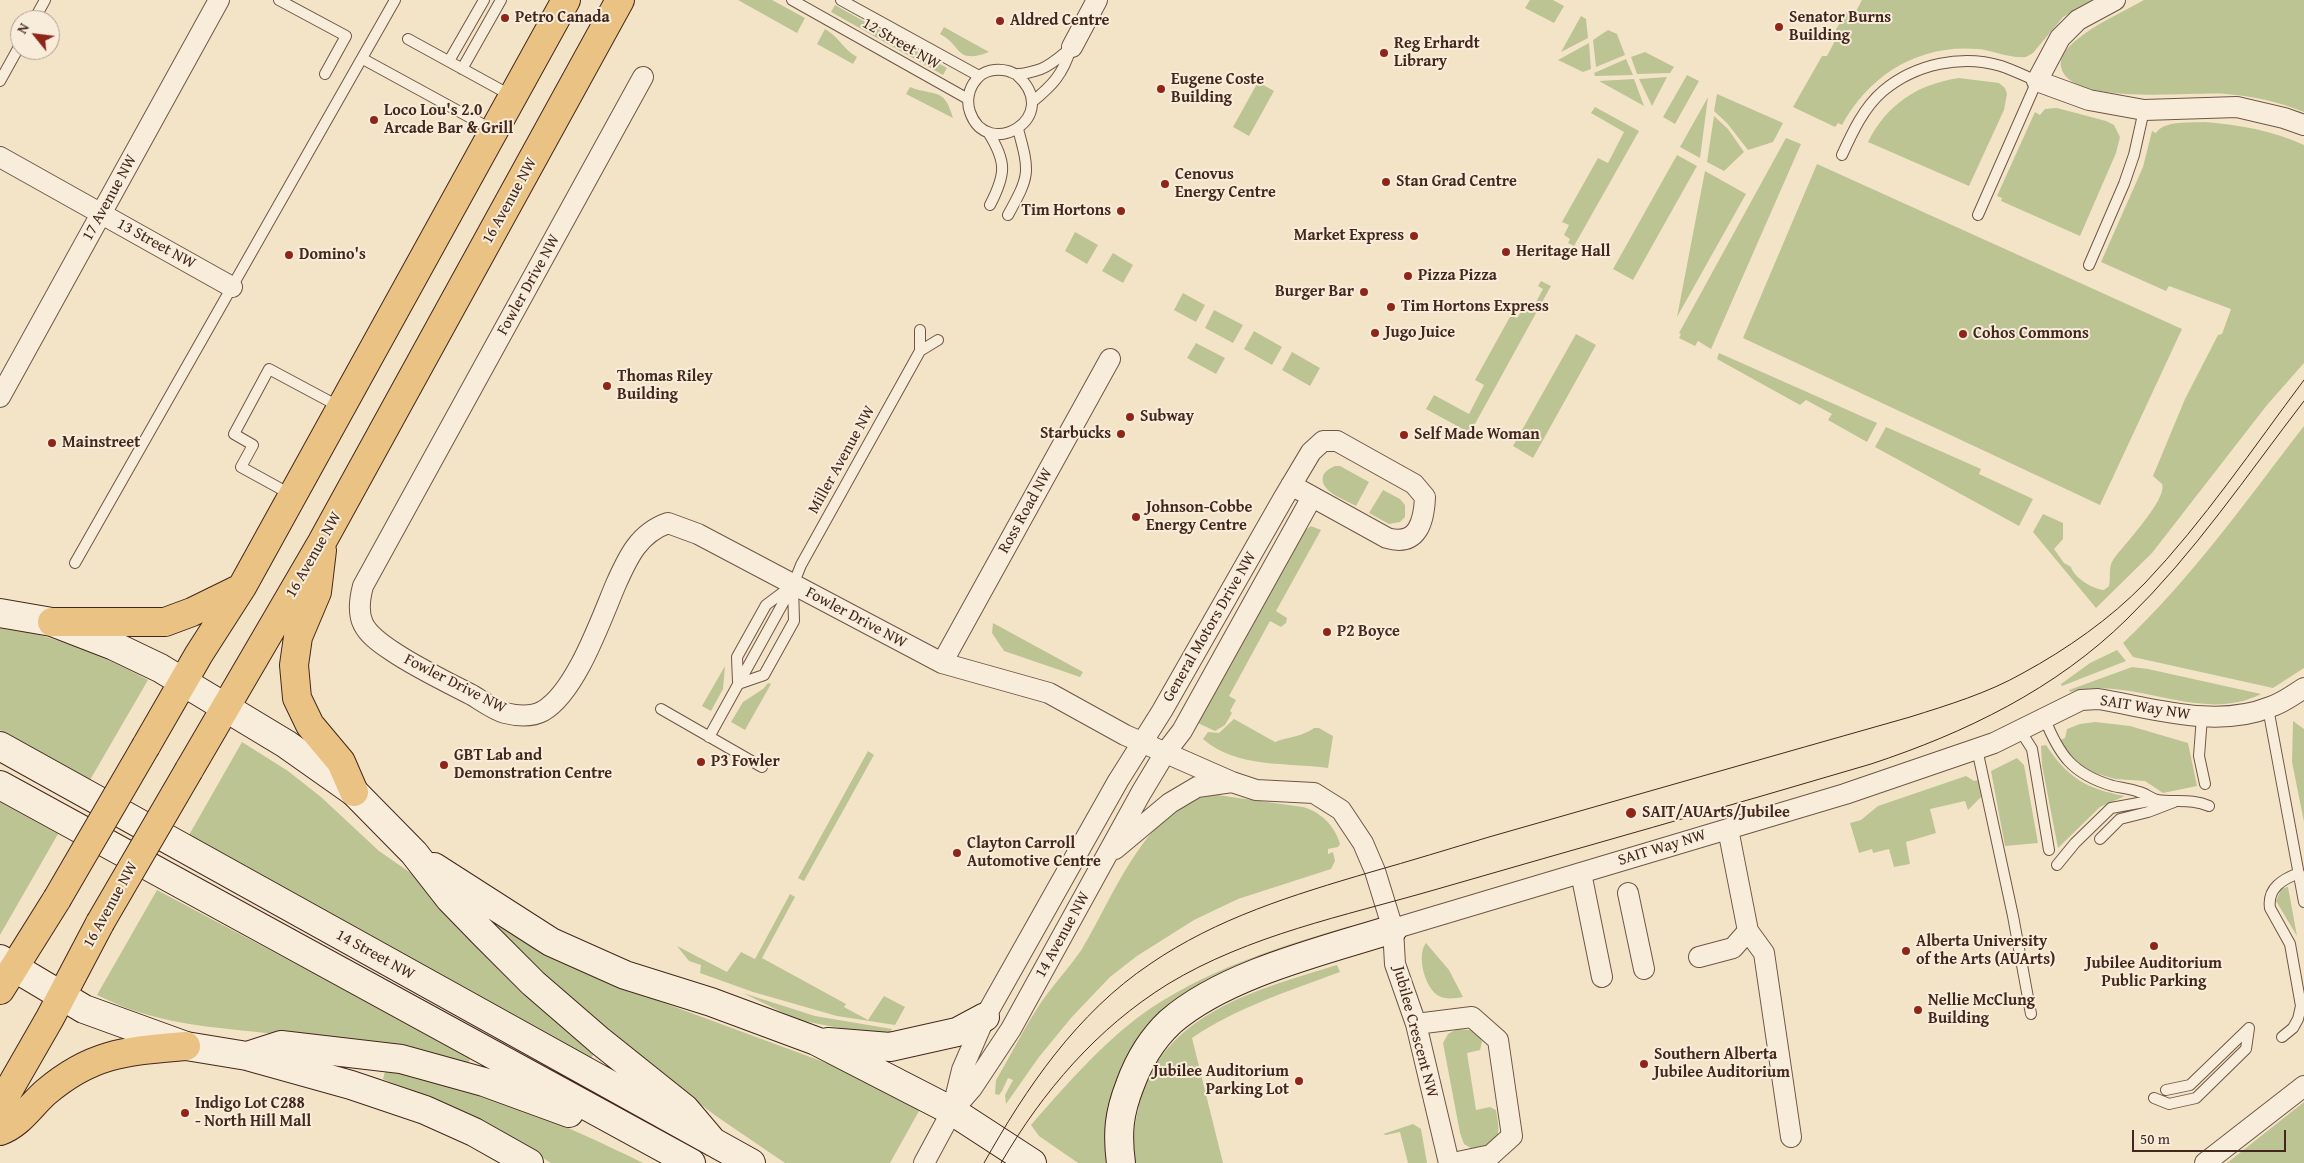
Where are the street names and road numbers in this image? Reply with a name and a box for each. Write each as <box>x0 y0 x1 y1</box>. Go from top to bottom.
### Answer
street label: 12 Street NW <box>859 14 943 74</box>
street label: 17 Avenue NW <box>78 152 142 244</box>
street label: 16 Avenue NW <box>478 155 542 247</box>
street label: 13 Street NW <box>113 215 199 273</box>
street label: Fowler Drive NW <box>493 231 565 339</box>
street label: Miller Avenue NW <box>804 402 880 518</box>
street label: Ross Road NW <box>995 465 1057 557</box>
street label: 16 Avenue NW <box>282 509 346 601</box>
street label: General Motors Drive NW <box>1159 548 1261 706</box>
street label: Fowler Drive NW <box>802 583 910 653</box>
street label: Fowler Drive NW <box>401 650 509 718</box>
street label: SAIT Way NW <box>2099 691 2191 725</box>
street label: SAIT Way NW <box>1616 826 1708 870</box>
street label: 16 Avenue NW <box>79 859 143 951</box>
street label: 14 Avenue NW <box>1031 889 1095 981</box>
street label: 14 Street NW <box>332 926 418 984</box>
street label: Jubilee Crescent NW <box>1388 964 1442 1100</box>

